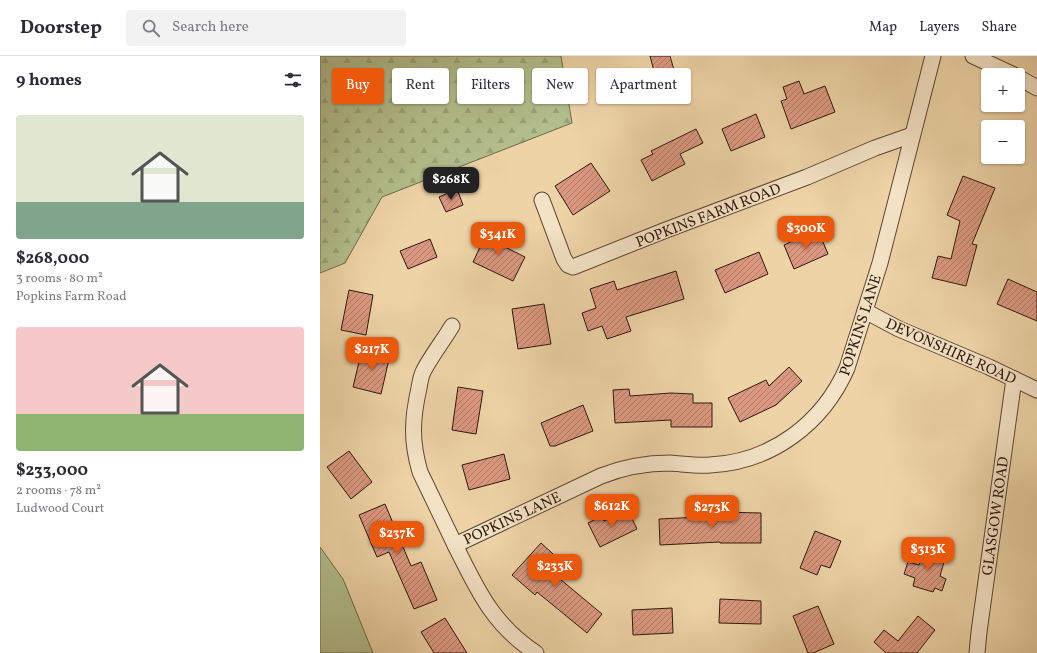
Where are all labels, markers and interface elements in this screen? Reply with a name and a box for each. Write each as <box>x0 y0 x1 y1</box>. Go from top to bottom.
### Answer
search box <box>126 10 406 46</box>
text: Doorstep <box>20 15 102 41</box>
icon: search <box>140 17 162 39</box>
text: Search here <box>172 17 249 38</box>
text: Map <box>869 18 897 37</box>
text: Layers <box>919 18 959 37</box>
text: Share <box>981 18 1017 37</box>
chip: Buy <box>332 68 384 104</box>
chip: Rent <box>392 68 449 104</box>
chip: Filters <box>457 68 524 104</box>
chip: New <box>532 68 588 104</box>
chip: Apartment <box>596 68 691 104</box>
map controls <box>981 68 1025 164</box>
button: + <box>981 68 1025 112</box>
text: 9 homes <box>16 69 82 92</box>
icon: filters <box>282 69 304 91</box>
button: − <box>981 120 1025 164</box>
icon: home <box>124 141 196 213</box>
pin: $268K <box>423 167 479 201</box>
text: $268K <box>432 171 470 189</box>
street label: POPKINS FARM ROAD <box>633 179 784 254</box>
pin: $300K <box>778 216 834 250</box>
text: $300K <box>786 220 826 238</box>
pin: $341K <box>470 222 526 256</box>
text: $341K <box>480 226 516 244</box>
text: $268,000 <box>16 247 89 270</box>
text: 3 rooms · 80 m² <box>16 270 103 288</box>
street label: POPKINS LANE <box>835 272 888 379</box>
text: Popkins Farm Road <box>16 288 126 306</box>
street label: DEVONSHIRE ROAD <box>882 314 1019 391</box>
pin: $217K <box>344 337 400 371</box>
text: $217K <box>355 341 389 359</box>
icon: home <box>124 353 196 425</box>
street label: GLASGOW ROAD <box>978 455 1015 577</box>
text: $233,000 <box>16 459 88 482</box>
text: 2 rooms · 78 m² <box>16 482 101 500</box>
street label: POPKINS LANE <box>460 488 565 551</box>
pin: $612K <box>584 494 640 528</box>
pin: $273K <box>684 495 740 529</box>
text: $612K <box>594 498 630 516</box>
text: $273K <box>694 499 730 517</box>
text: Ludwood Court <box>16 500 104 518</box>
pin: $237K <box>369 521 425 555</box>
text: $237K <box>379 525 415 543</box>
pin: $313K <box>900 537 956 571</box>
text: $313K <box>910 541 946 559</box>
pin: $233K <box>527 554 583 588</box>
text: $233K <box>537 558 573 576</box>

